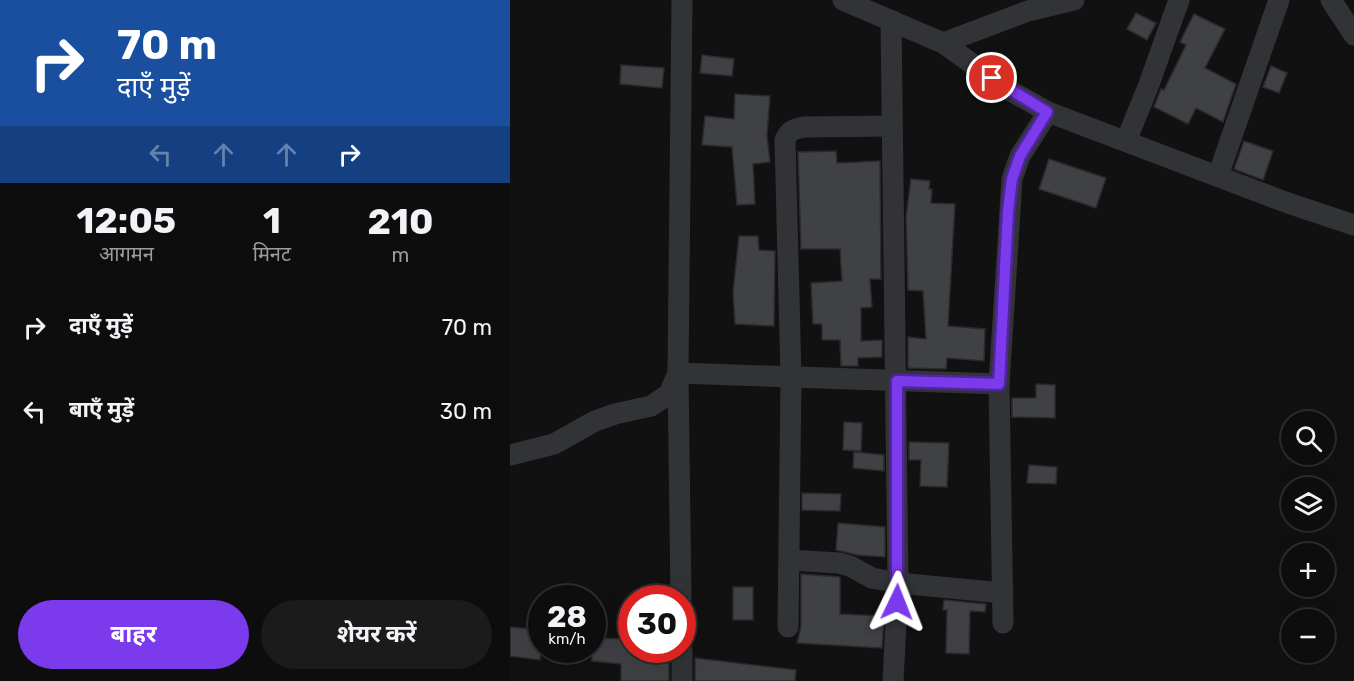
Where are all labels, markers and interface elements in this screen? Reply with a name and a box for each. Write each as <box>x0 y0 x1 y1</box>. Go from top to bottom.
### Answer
text: 70 m <box>117 20 217 70</box>
icon: right <box>18 24 96 102</box>
pin <box>966 52 1017 103</box>
icon: arrive <box>975 61 1008 94</box>
text: दाएँ मुड़ें <box>117 71 190 103</box>
icon: left <box>144 138 177 171</box>
icon: ahead <box>207 138 240 171</box>
icon: ahead <box>270 138 303 171</box>
icon: right <box>333 138 366 171</box>
text: 12:05 <box>77 199 176 242</box>
text: 1 <box>263 199 281 242</box>
text: 210 <box>368 200 433 243</box>
text: आगमन <box>99 242 154 266</box>
text: मिनट <box>253 242 291 266</box>
text: m <box>392 243 409 267</box>
icon: right <box>18 311 51 344</box>
text: दाएँ मुड़ें <box>69 312 133 339</box>
text: 70 m <box>442 314 492 341</box>
icon: left <box>18 395 51 428</box>
text: बाएँ मुड़ें <box>69 396 134 423</box>
text: 30 m <box>440 398 492 425</box>
map controls <box>1281 411 1335 663</box>
button: search <box>1281 411 1335 465</box>
button: layers <box>1281 477 1335 531</box>
button: + <box>1281 543 1335 597</box>
position arrow <box>865 570 929 634</box>
speed limit sign: 30 <box>618 585 696 663</box>
text: 28 <box>547 599 587 635</box>
button: बाहर <box>18 600 249 669</box>
button: शेयर करें <box>261 600 492 669</box>
button: − <box>1281 609 1335 663</box>
text: km/h <box>548 630 586 648</box>

